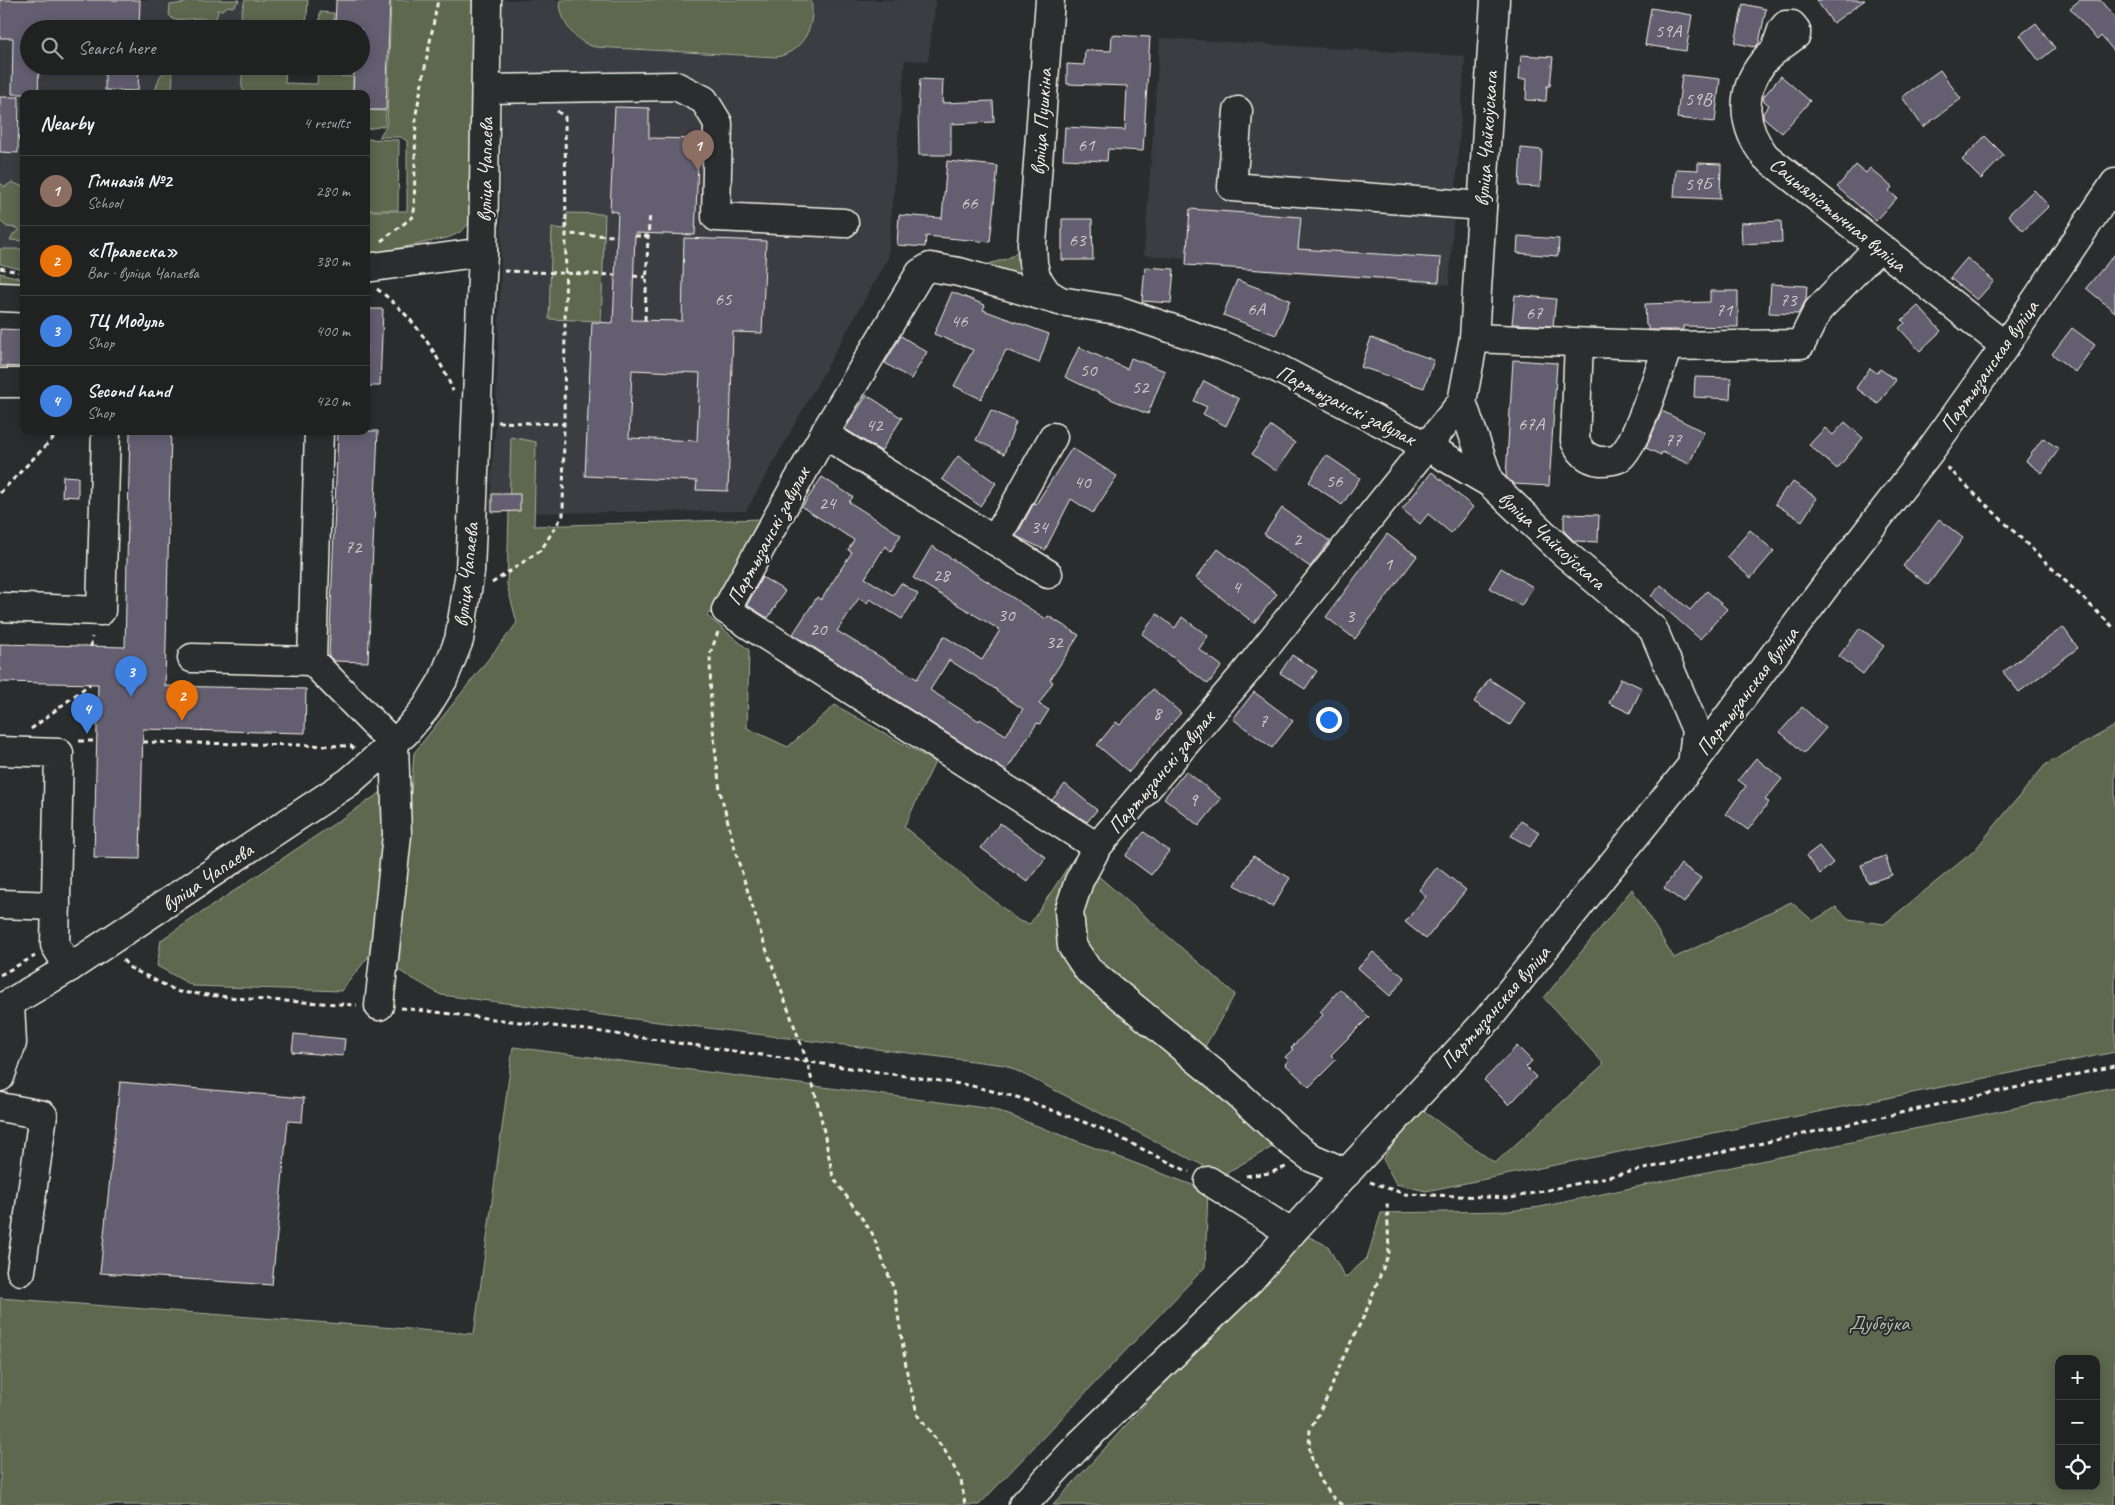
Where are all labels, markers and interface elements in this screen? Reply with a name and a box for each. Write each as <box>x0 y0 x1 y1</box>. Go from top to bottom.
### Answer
house number: 59А <box>1655 19 1683 43</box>
search box <box>20 20 370 75</box>
icon: search <box>38 34 66 62</box>
text: Search here <box>78 36 155 60</box>
street label: вуліца Пушкіна <box>1024 66 1058 176</box>
street label: вуліца Чайкоўскага <box>1468 69 1504 208</box>
house number: 59В <box>1685 87 1713 111</box>
text: Nearby <box>40 110 93 136</box>
text: 4 results <box>303 113 350 133</box>
street label: вуліца Чапаева <box>471 116 499 223</box>
pin: 1 <box>682 130 714 171</box>
house number: 61 <box>1077 133 1096 157</box>
street label: Сацыялістычная вуліца <box>1764 151 1913 278</box>
text: Гімназія №2 <box>87 169 172 193</box>
house number: 59Б <box>1685 172 1715 196</box>
text: 1 <box>52 181 60 201</box>
text: 280 m <box>316 181 350 201</box>
house number: 66 <box>960 191 979 215</box>
text: School <box>87 193 121 213</box>
house number: 63 <box>1068 228 1087 252</box>
text: «Пралеска» <box>87 239 178 263</box>
text: 2 <box>52 251 60 271</box>
text: 380 m <box>316 251 350 271</box>
text: Bar · вуліца Чапаева <box>87 263 199 283</box>
house number: 65 <box>714 287 733 311</box>
house number: 73 <box>1779 288 1798 312</box>
street label: Партызанская вуліца <box>1934 294 2046 437</box>
house number: 6А <box>1247 297 1267 321</box>
house number: 71 <box>1715 298 1734 322</box>
house number: 67 <box>1525 301 1544 325</box>
text: ТЦ Модуль <box>87 309 163 333</box>
house number: 46 <box>950 309 969 333</box>
text: 3 <box>52 321 60 341</box>
text: 400 m <box>316 321 350 341</box>
text: Shop <box>87 333 114 353</box>
house number: 50 <box>1079 358 1098 382</box>
street label: Партызанскі завулак <box>1272 359 1422 453</box>
house number: 52 <box>1131 375 1150 399</box>
text: Second hand <box>87 379 170 403</box>
text: 4 <box>52 391 60 411</box>
text: 420 m <box>316 391 350 411</box>
text: Shop <box>87 403 114 423</box>
house number: 67А <box>1518 412 1546 436</box>
house number: 42 <box>865 413 884 437</box>
house number: 77 <box>1664 428 1683 452</box>
street label: Партызанскі завулак <box>721 460 817 610</box>
house number: 56 <box>1325 469 1344 493</box>
house number: 40 <box>1073 470 1092 494</box>
street label: вуліца Чайкоўскага <box>1493 485 1612 596</box>
house number: 24 <box>818 491 838 515</box>
house number: 34 <box>1030 515 1050 539</box>
street label: вуліца Чапаева <box>448 520 485 628</box>
house number: 2 <box>1293 527 1303 551</box>
house number: 72 <box>344 535 363 559</box>
house number: 1 <box>1384 552 1394 576</box>
house number: 28 <box>932 563 952 587</box>
house number: 4 <box>1232 575 1243 599</box>
house number: 30 <box>997 603 1016 627</box>
house number: 3 <box>1346 604 1356 628</box>
house number: 20 <box>809 617 828 641</box>
street label: Партызанская вуліца <box>1690 620 1806 761</box>
house number: 32 <box>1045 630 1064 654</box>
pin: 3 <box>115 656 147 697</box>
pin: 2 <box>166 680 198 721</box>
pin: 4 <box>71 693 103 734</box>
house number: 8 <box>1153 701 1164 725</box>
street label: Партызанскі завулак <box>1102 703 1222 840</box>
your location <box>1316 707 1342 733</box>
house number: 7 <box>1259 709 1269 733</box>
house number: 9 <box>1189 788 1199 812</box>
street label: вуліца Чапаева <box>156 836 259 917</box>
street label: Партызанская вуліца <box>1434 939 1558 1075</box>
park label: Дубоўка <box>1849 1310 1911 1336</box>
map controls <box>2055 1355 2100 1490</box>
button: + <box>2055 1355 2100 1400</box>
button: − <box>2055 1400 2100 1445</box>
button: locate <box>2055 1445 2100 1490</box>

